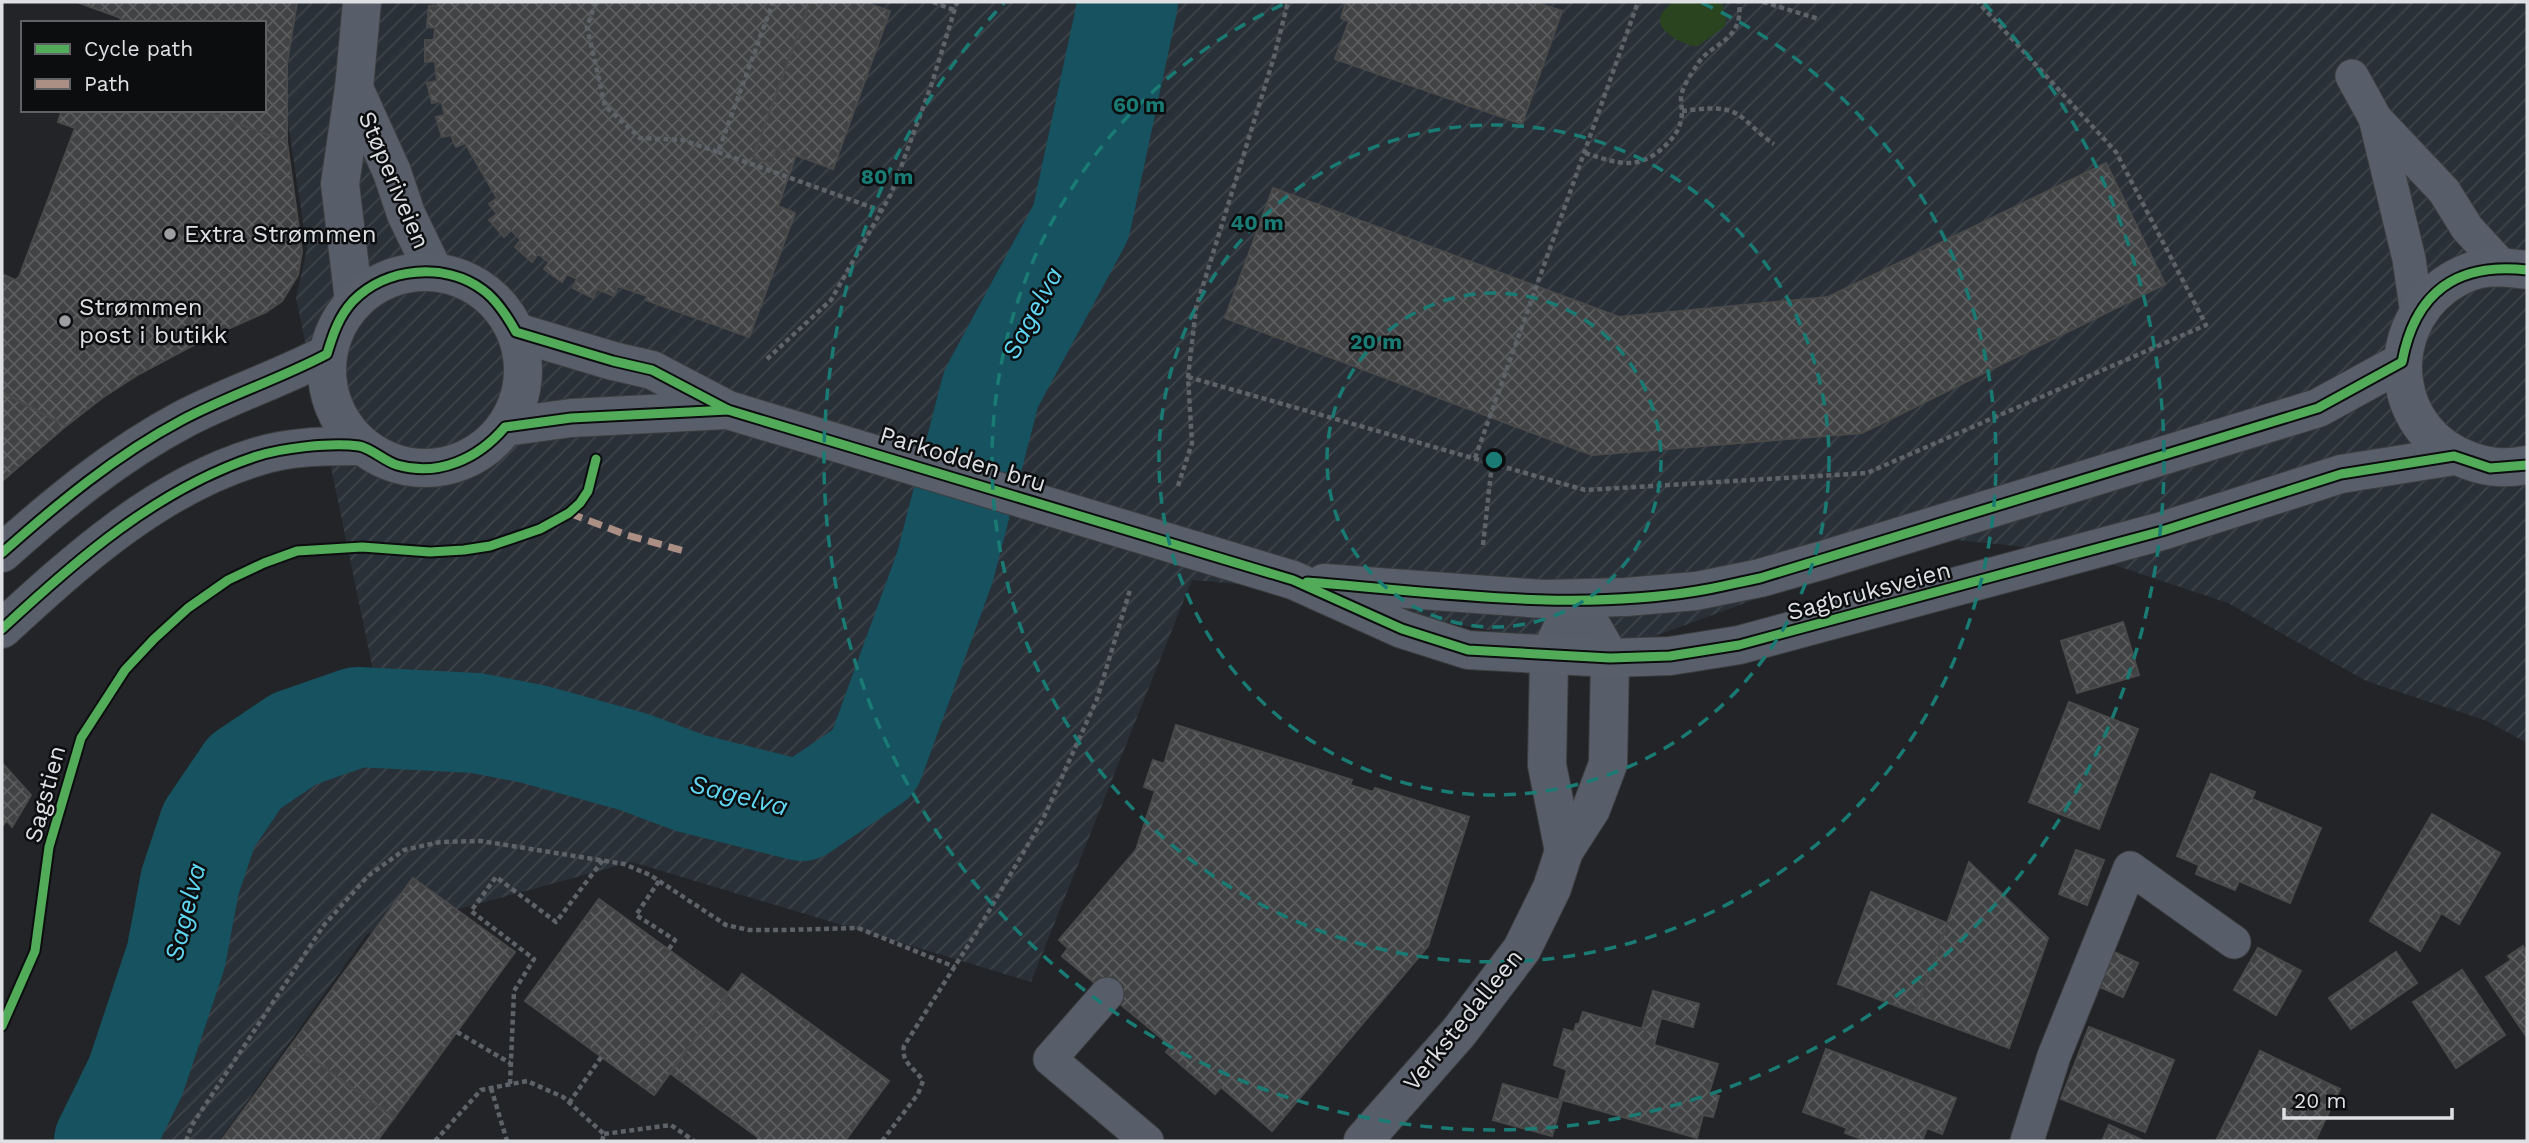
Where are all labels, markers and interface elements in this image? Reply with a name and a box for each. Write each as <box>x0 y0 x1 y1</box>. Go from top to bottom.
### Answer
legend <box>21 21 266 112</box>
text: Cycle path <box>84 36 193 61</box>
text: Path <box>84 71 130 96</box>
text: 60 m <box>1113 92 1165 117</box>
street label: Støperiveien <box>353 107 435 253</box>
text: 80 m <box>861 164 913 189</box>
text: 40 m <box>1231 210 1283 235</box>
place label: Extra Strømmen <box>184 220 377 248</box>
marker: Extra Strømmen <box>162 226 178 242</box>
water label: Sagelva <box>995 262 1069 364</box>
place label: Strømmen post i butikk <box>79 293 228 349</box>
marker: Strømmen post i butikk <box>57 313 73 329</box>
text: 20 m <box>1350 329 1402 354</box>
street label: Parkodden bru <box>877 420 1049 498</box>
centre of rings <box>1482 448 1506 472</box>
street label: Sagbruksveien <box>1784 556 1954 626</box>
street label: Sagstien <box>19 742 71 846</box>
water label: Sagelva <box>687 768 791 822</box>
water label: Sagelva <box>158 860 212 964</box>
street label: Verkstedalleen <box>1397 944 1529 1096</box>
scale bar <box>2284 1076 2452 1120</box>
text: 20 m <box>2294 1088 2346 1113</box>

